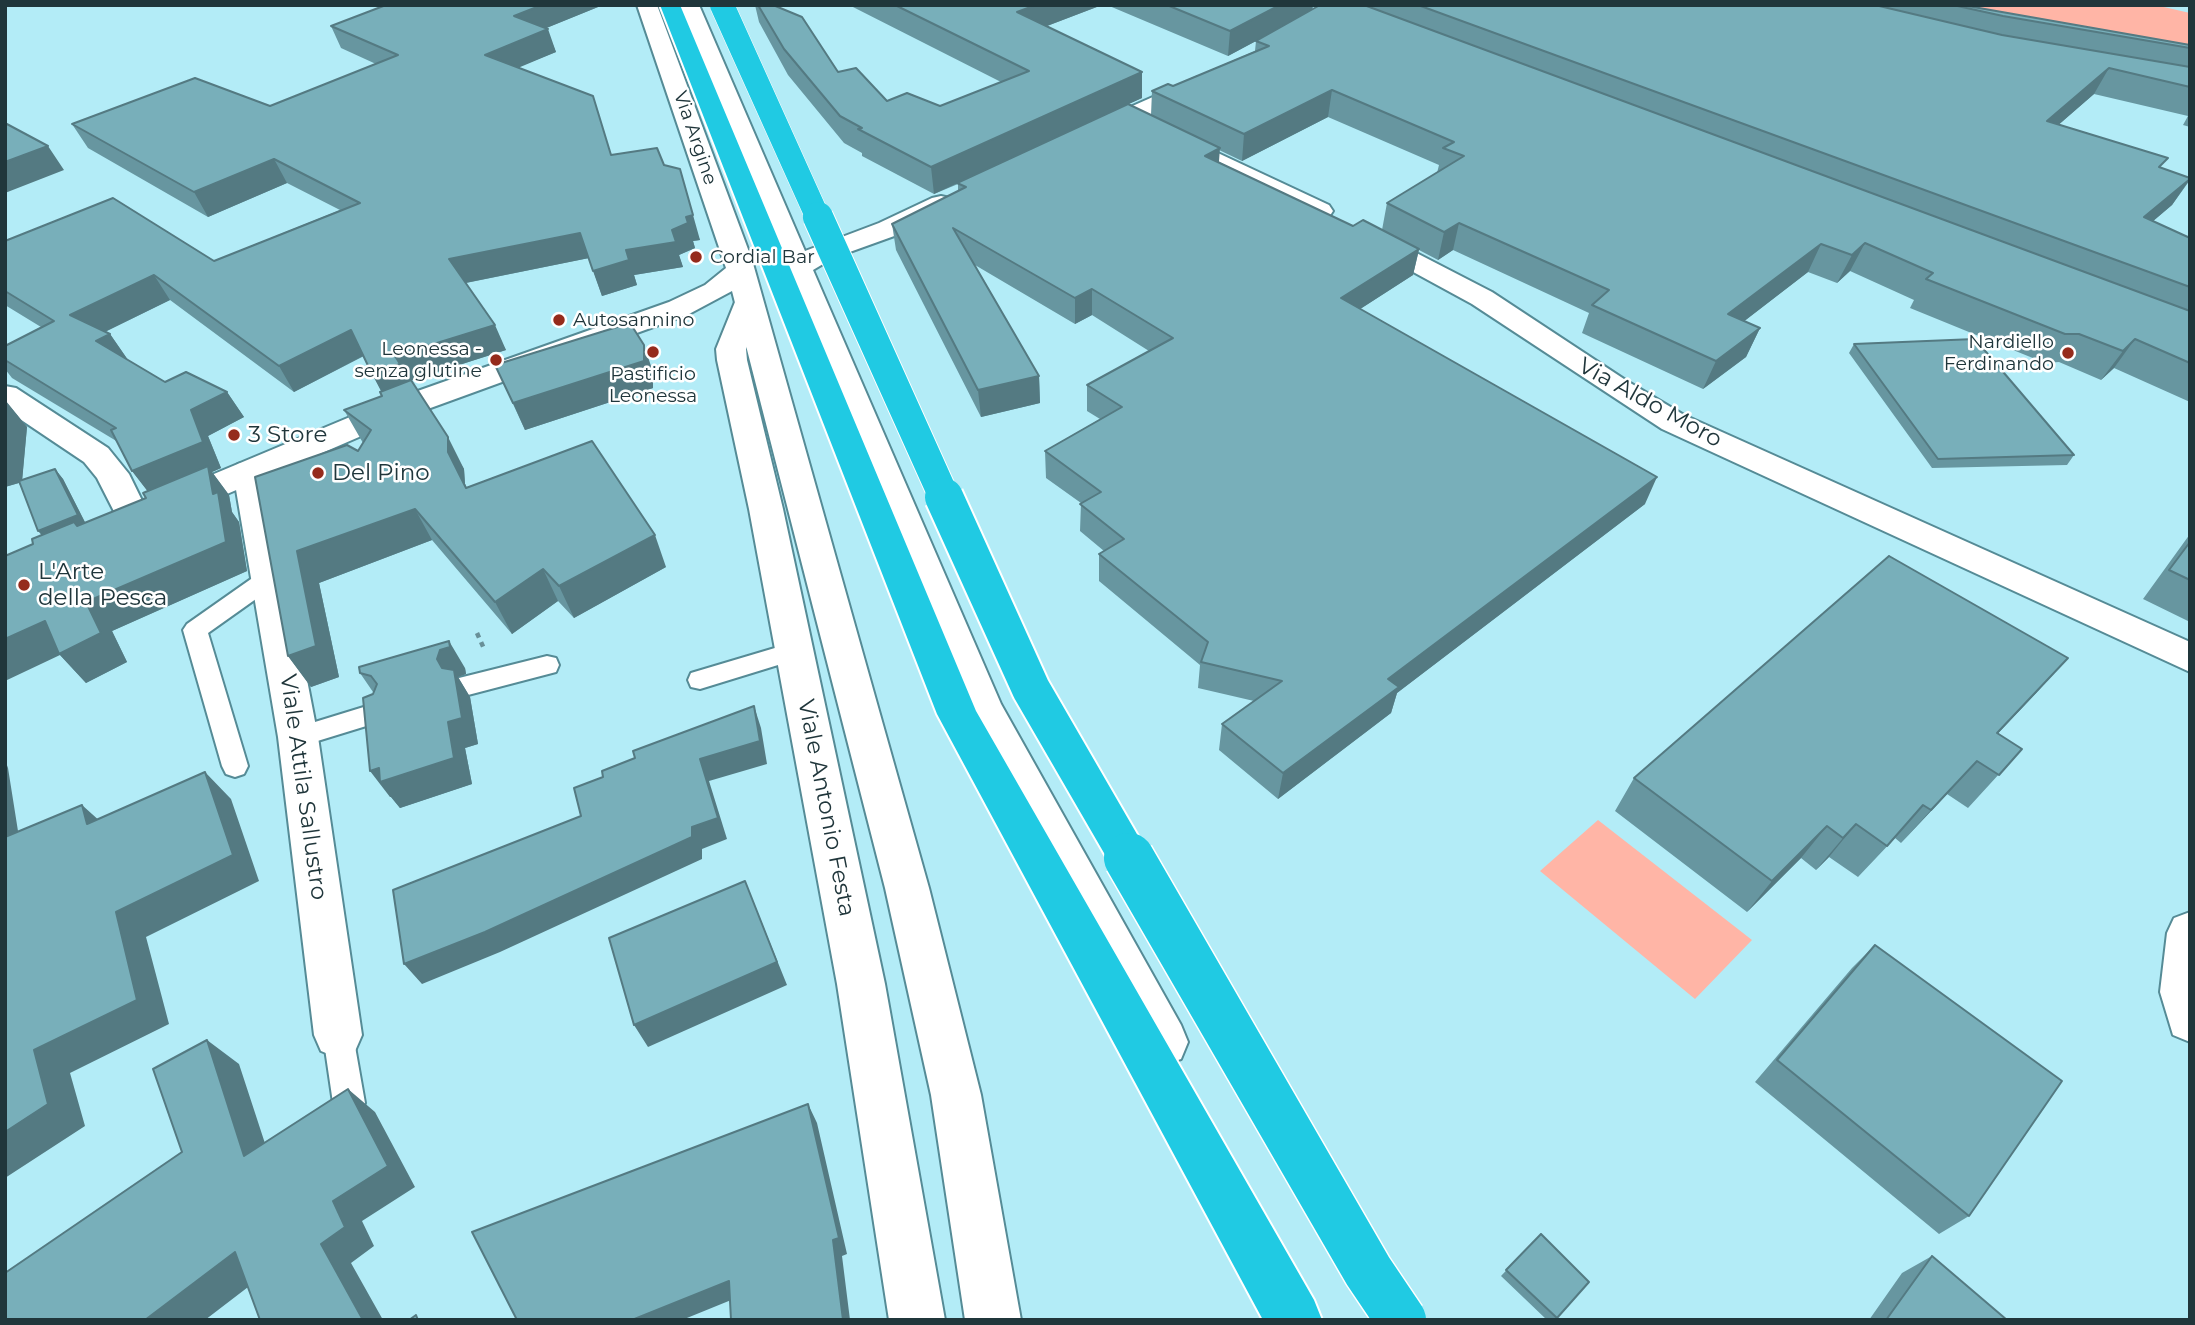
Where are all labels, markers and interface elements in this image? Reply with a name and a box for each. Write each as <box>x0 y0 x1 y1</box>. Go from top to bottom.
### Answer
street label: Via Argine <box>668 88 722 188</box>
place label: Cordial Bar <box>710 246 815 268</box>
marker: Cordial Bar <box>688 249 704 265</box>
place label: Autosannino <box>573 309 695 331</box>
marker: Autosannino <box>551 312 567 328</box>
place label: Nardiello Ferdinando <box>1944 331 2054 375</box>
place label: Leonessa - senza glutine <box>354 338 482 382</box>
marker: Pastificio Leonessa <box>645 344 661 360</box>
marker: Nardiello Ferdinando <box>2060 345 2076 361</box>
marker: Leonessa - senza glutine <box>488 352 504 368</box>
street label: Via Aldo Moro <box>1573 352 1727 454</box>
place label: Pastificio Leonessa <box>609 363 697 407</box>
place label: 3 Store <box>248 421 327 449</box>
marker: 3 Store <box>226 427 242 443</box>
place label: Del Pino <box>332 459 430 487</box>
marker: Del Pino <box>310 465 326 481</box>
place label: L'Arte della Pesca <box>38 558 167 612</box>
marker: L'Arte della Pesca <box>16 577 32 593</box>
street label: Viale Attila Sallustro <box>273 672 333 902</box>
street label: Viale Antonio Festa <box>791 697 861 919</box>

